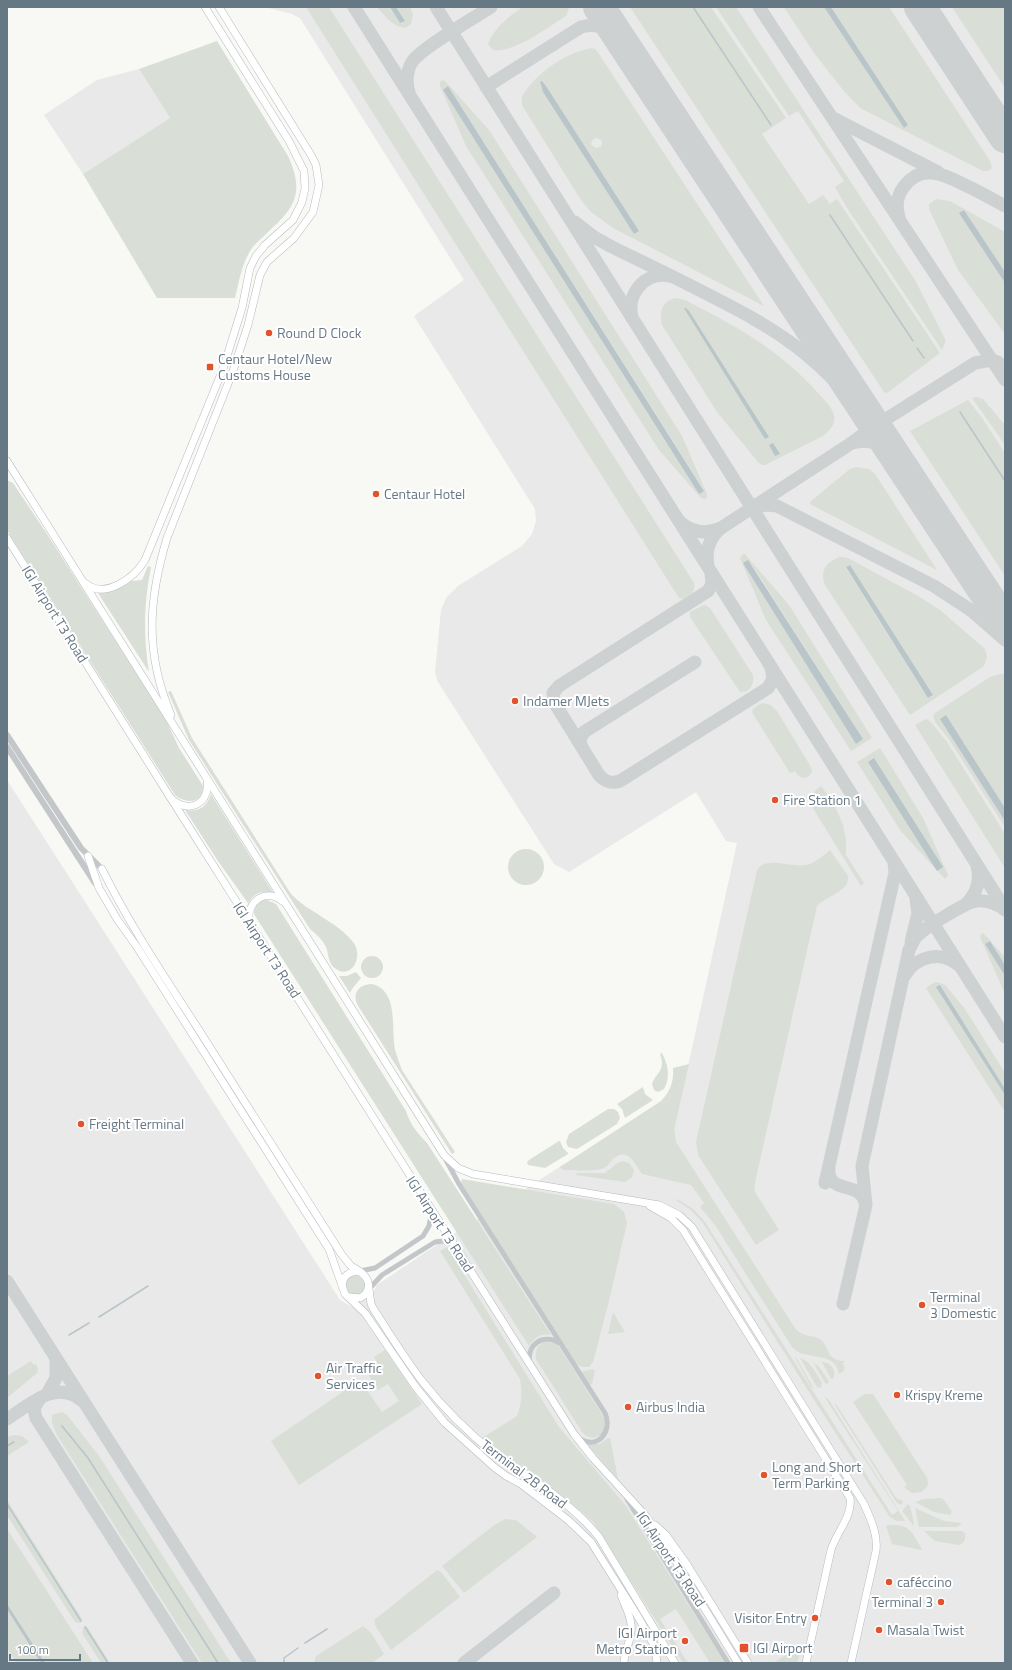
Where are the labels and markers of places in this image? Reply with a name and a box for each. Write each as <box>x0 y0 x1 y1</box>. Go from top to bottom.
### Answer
place label: Round D Clock <box>277 322 362 343</box>
marker: Round D Clock <box>264 328 274 338</box>
place label: Centaur Hotel/New Customs House <box>218 348 332 385</box>
marker: Centaur Hotel/New Customs House <box>205 362 215 372</box>
place label: Centaur Hotel <box>384 483 465 504</box>
marker: Centaur Hotel <box>371 489 381 499</box>
place label: Indamer MJets <box>523 690 609 711</box>
marker: Indamer MJets <box>510 696 520 706</box>
place label: Fire Station 1 <box>783 789 861 810</box>
marker: Fire Station 1 <box>770 795 780 805</box>
place label: Freight Terminal <box>89 1113 184 1134</box>
marker: Freight Terminal <box>76 1119 86 1129</box>
place label: Terminal 3 Domestic <box>930 1286 997 1323</box>
marker: Terminal 3 Domestic <box>917 1300 927 1310</box>
place label: Air Traffic Services <box>326 1357 382 1394</box>
marker: Air Traffic Services <box>313 1371 323 1381</box>
place label: Krispy Kreme <box>905 1384 983 1405</box>
marker: Krispy Kreme <box>892 1390 902 1400</box>
place label: Airbus India <box>636 1396 705 1417</box>
marker: Airbus India <box>623 1402 633 1412</box>
place label: Long and Short Term Parking <box>772 1456 861 1493</box>
marker: Long and Short Term Parking <box>759 1470 769 1480</box>
place label: caféccino <box>897 1571 952 1592</box>
marker: caféccino <box>884 1577 894 1587</box>
place label: Terminal 3 <box>872 1591 933 1612</box>
marker: Terminal 3 <box>936 1597 946 1607</box>
place label: Visitor Entry <box>734 1607 807 1628</box>
marker: Visitor Entry <box>810 1613 820 1623</box>
place label: Masala Twist <box>887 1619 964 1640</box>
place label: IGI Airport Metro Station <box>596 1622 677 1659</box>
marker: Masala Twist <box>874 1625 884 1635</box>
marker: IGI Airport Metro Station <box>680 1636 690 1646</box>
place label: IGI Airport <box>753 1637 812 1658</box>
marker: IGI Airport <box>738 1642 750 1654</box>

